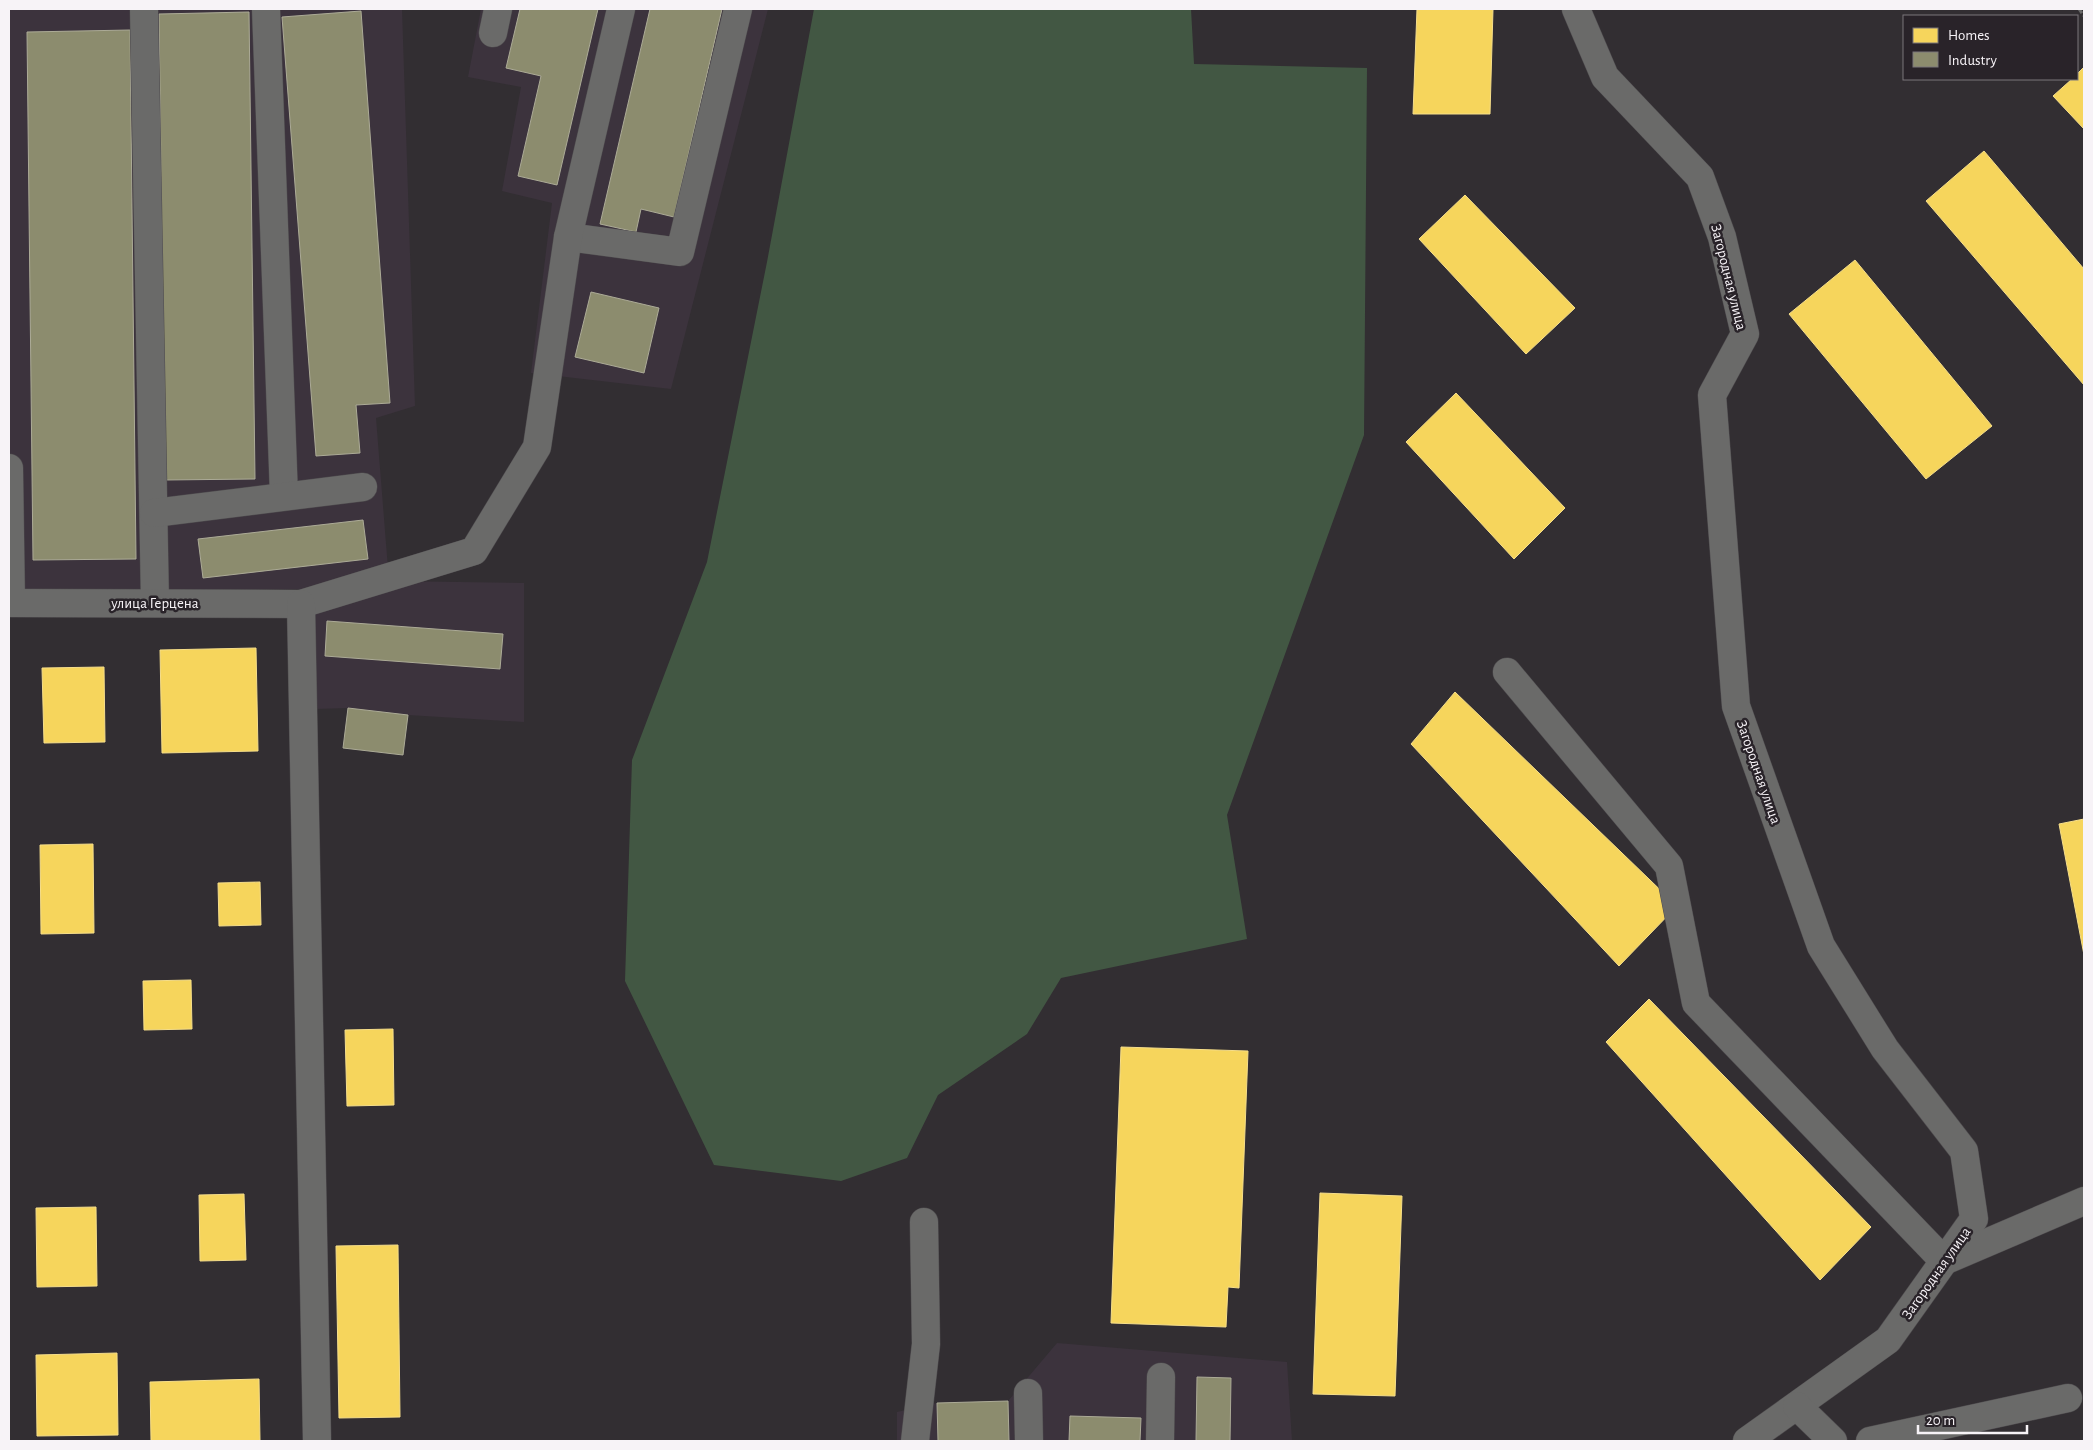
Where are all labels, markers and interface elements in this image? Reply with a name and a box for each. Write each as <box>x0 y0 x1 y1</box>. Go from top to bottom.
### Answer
legend <box>1903 15 2078 80</box>
text: Homes <box>1948 28 1990 43</box>
text: Industry <box>1948 53 1997 68</box>
street label: Загородная улица <box>1708 223 1749 332</box>
street label: улица Герцена <box>110 596 199 611</box>
street label: Загородная улица <box>1734 718 1783 826</box>
street label: Загородная улица <box>1899 1224 1974 1322</box>
scale bar <box>1918 1402 2027 1434</box>
text: 20 m <box>1926 1413 1955 1428</box>

